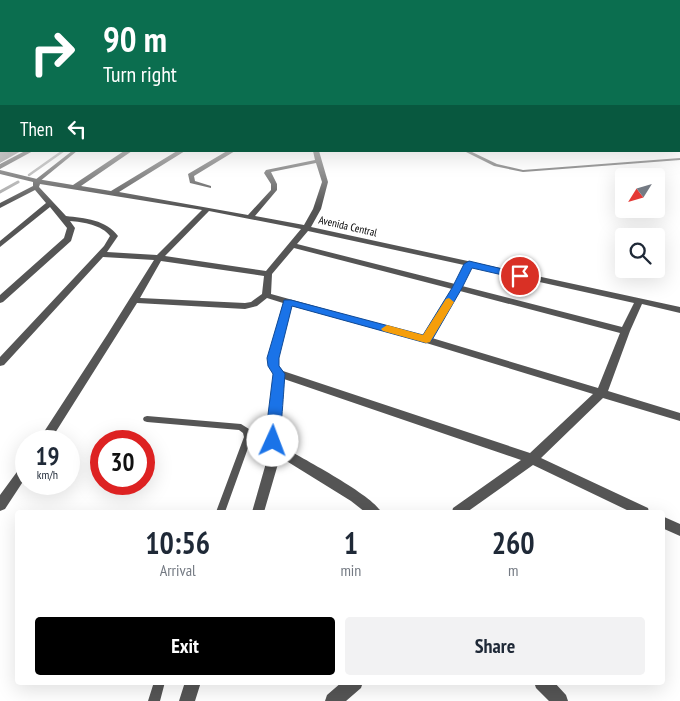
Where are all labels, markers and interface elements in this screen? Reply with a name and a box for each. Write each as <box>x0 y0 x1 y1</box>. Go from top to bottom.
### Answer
text: 90 m <box>103 16 167 62</box>
icon: right <box>20 20 85 85</box>
text: Turn right <box>103 60 177 88</box>
icon: left <box>63 115 91 143</box>
text: Then <box>20 117 53 141</box>
north arrow <box>615 168 665 218</box>
map controls <box>615 168 665 278</box>
street label: Avenida Central <box>317 212 379 240</box>
button: search <box>615 228 665 278</box>
pin <box>499 255 541 297</box>
icon: arrive <box>506 262 534 290</box>
position arrow <box>246 414 298 466</box>
speed limit sign: 30 <box>90 430 155 495</box>
text: 19 <box>36 440 59 472</box>
text: km/h <box>37 467 58 482</box>
text: 10:56 <box>145 523 210 562</box>
text: 1 <box>344 523 358 562</box>
text: 260 <box>492 523 535 562</box>
text: Arrival <box>160 560 196 580</box>
text: min <box>340 560 361 580</box>
text: m <box>508 560 518 580</box>
button: Exit <box>35 617 335 675</box>
button: Share <box>345 617 645 675</box>

